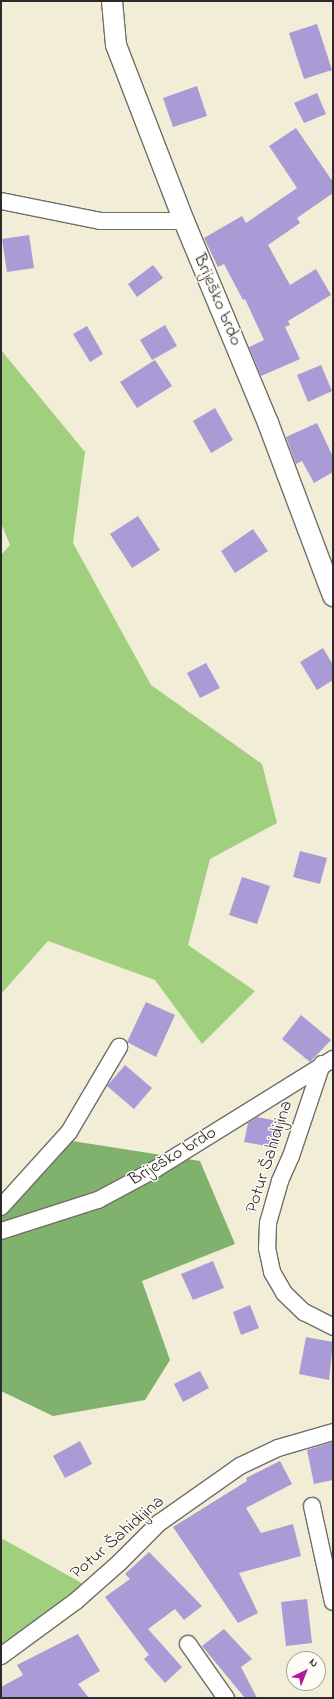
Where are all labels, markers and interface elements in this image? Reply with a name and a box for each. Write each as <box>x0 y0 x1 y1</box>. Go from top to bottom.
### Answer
street label: Briješko brdo <box>188 251 246 349</box>
street label: Potur Šahidijina <box>242 1098 298 1216</box>
street label: Briješko brdo <box>125 1122 221 1192</box>
street label: Potur Šahidijina <box>67 1491 169 1585</box>
north arrow <box>286 1651 326 1691</box>
text: N <box>305 1655 322 1671</box>

